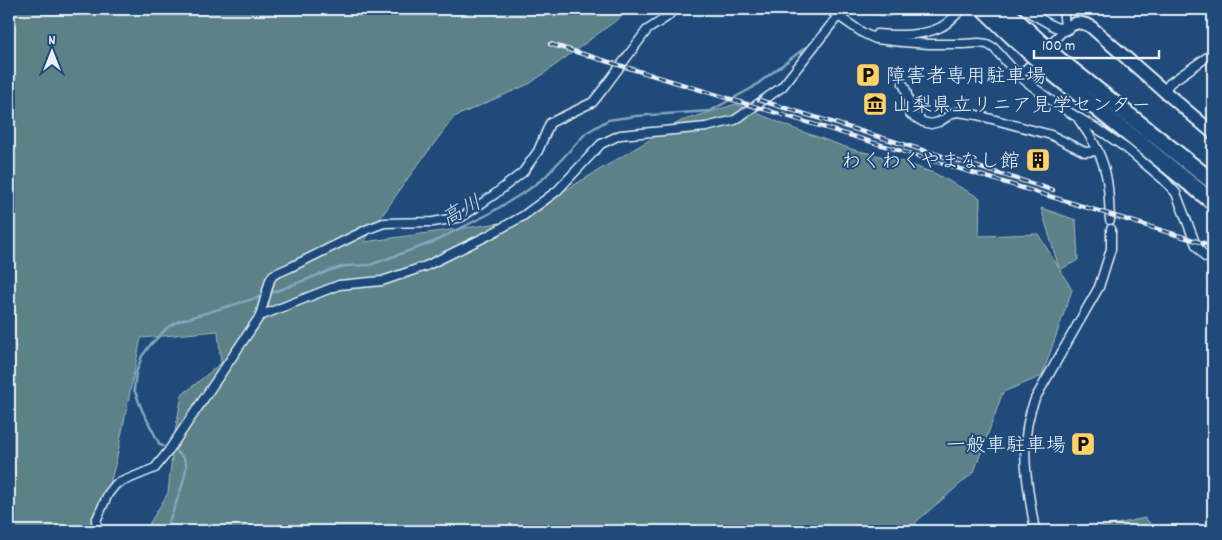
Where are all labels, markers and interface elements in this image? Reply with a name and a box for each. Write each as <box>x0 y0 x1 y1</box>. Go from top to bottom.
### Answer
north arrow <box>28 28 78 78</box>
scale bar <box>1034 28 1160 60</box>
text: N <box>49 31 56 51</box>
text: 100 m <box>1042 36 1075 58</box>
parking icon: 障害者専用駐車場 <box>855 62 881 88</box>
place label: 障害者専用駐車場 <box>886 64 1046 92</box>
museum icon: 山梨県立リニア見学センター <box>862 91 888 117</box>
place label: 山梨県立リニア見学センター <box>892 93 1151 121</box>
building icon: わくわくやまなし館 <box>1025 147 1051 173</box>
place label: わくわくやまなし館 <box>841 149 1020 177</box>
water label: 高川 <box>437 190 488 236</box>
parking icon: 一般車駐車場 <box>1070 431 1096 457</box>
place label: 一般車駐車場 <box>946 433 1066 461</box>

